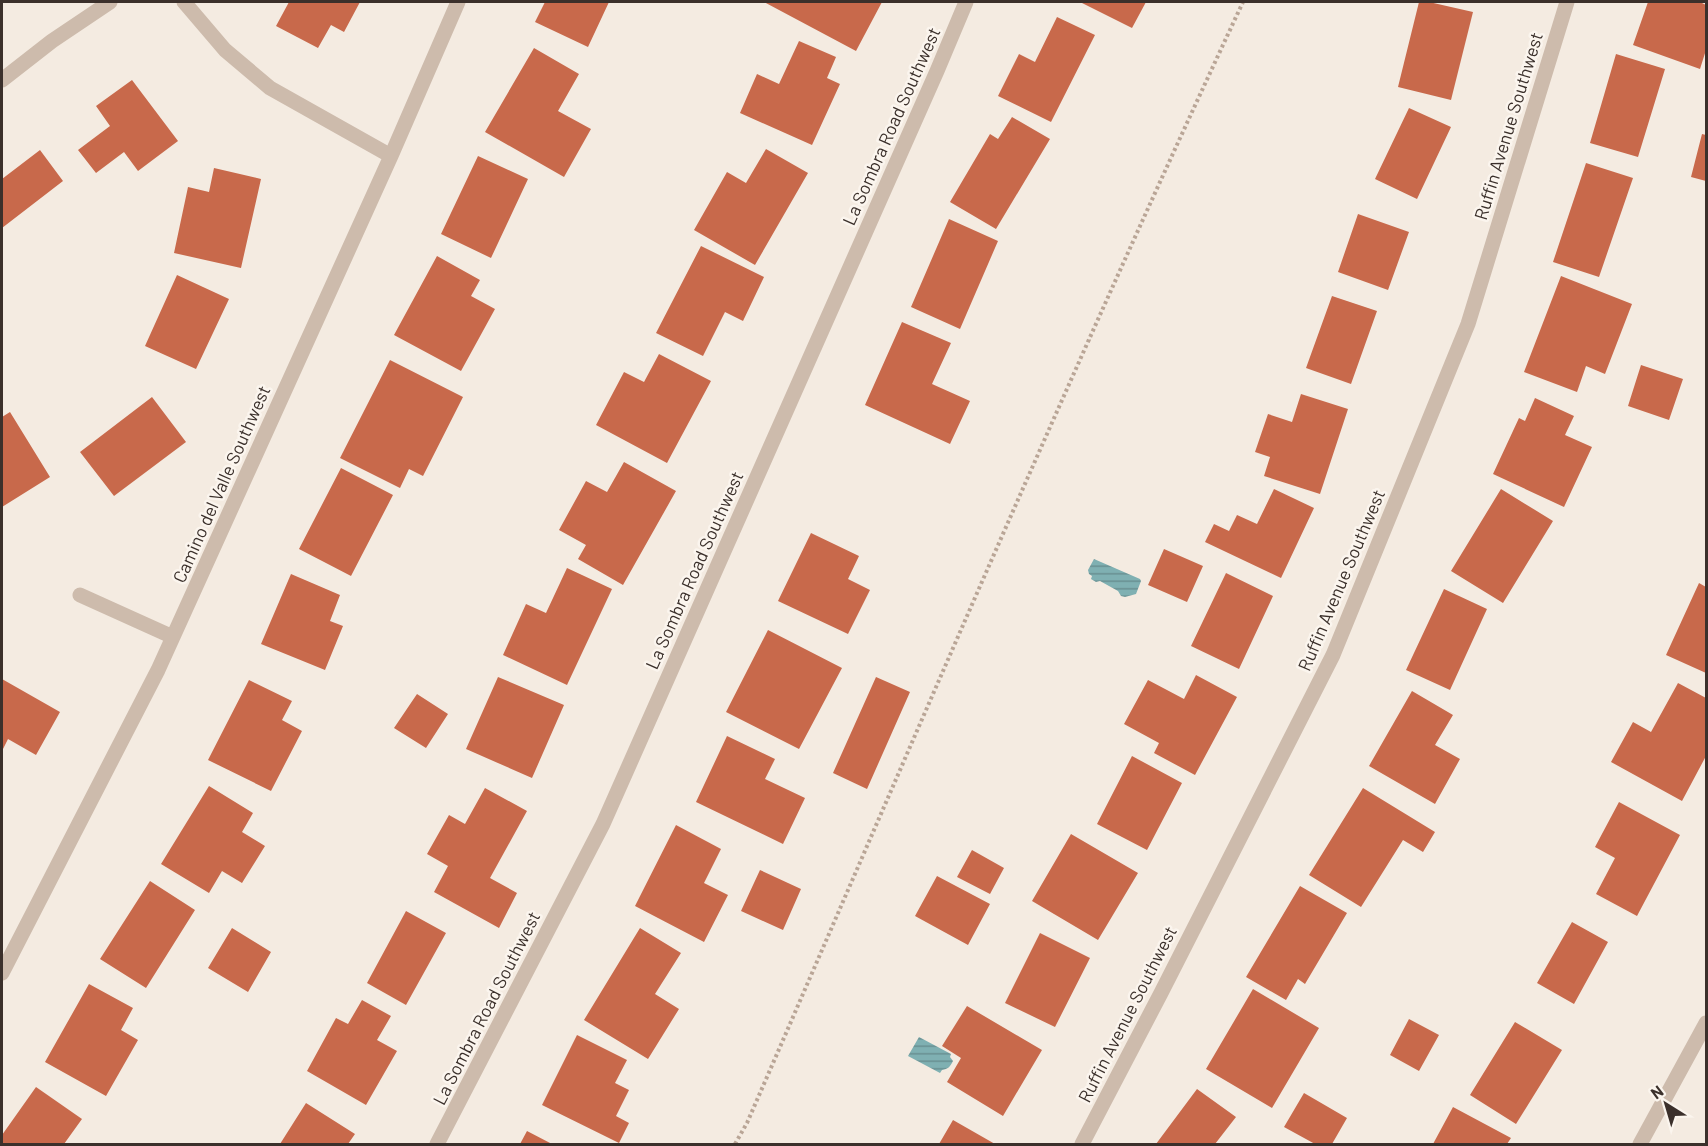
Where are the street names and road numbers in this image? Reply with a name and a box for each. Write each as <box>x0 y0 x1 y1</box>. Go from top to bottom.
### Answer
street label: La Sombra Road Southwest <box>837 24 945 228</box>
street label: Ruffin Avenue Southwest <box>1469 30 1547 222</box>
street label: Camino del Valle Southwest <box>168 382 274 586</box>
street label: La Sombra Road Southwest <box>640 468 748 672</box>
street label: Ruffin Avenue Southwest <box>1293 486 1389 674</box>
street label: La Sombra Road Southwest <box>428 908 544 1108</box>
street label: Ruffin Avenue Southwest <box>1073 922 1181 1106</box>

